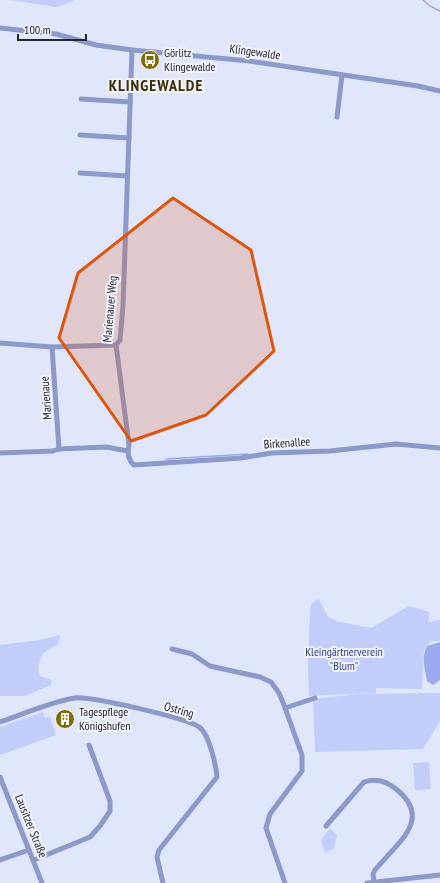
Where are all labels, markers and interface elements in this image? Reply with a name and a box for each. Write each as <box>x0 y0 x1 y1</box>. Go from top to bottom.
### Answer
scale bar <box>18 16 86 42</box>
text: 100 m <box>24 22 51 37</box>
street label: Klingewalde <box>229 40 282 63</box>
place label: Görlitz Klingewalde <box>164 45 216 74</box>
bus stop icon: Görlitz Klingewalde <box>139 49 161 71</box>
district label: KLINGEWALDE <box>109 75 203 95</box>
street label: Marienauer Weg <box>99 275 120 343</box>
street label: Marienaue <box>36 376 55 420</box>
street label: Birkenallee <box>263 433 311 452</box>
park label: Kleingärtnerverein "Blum" <box>305 644 383 673</box>
street label: Ostring <box>163 698 196 721</box>
place label: Tagespflege Königshufen <box>79 704 130 733</box>
building icon: Tagespflege Königshufen <box>54 708 76 730</box>
street label: Lausitzer Straße <box>12 792 51 860</box>

